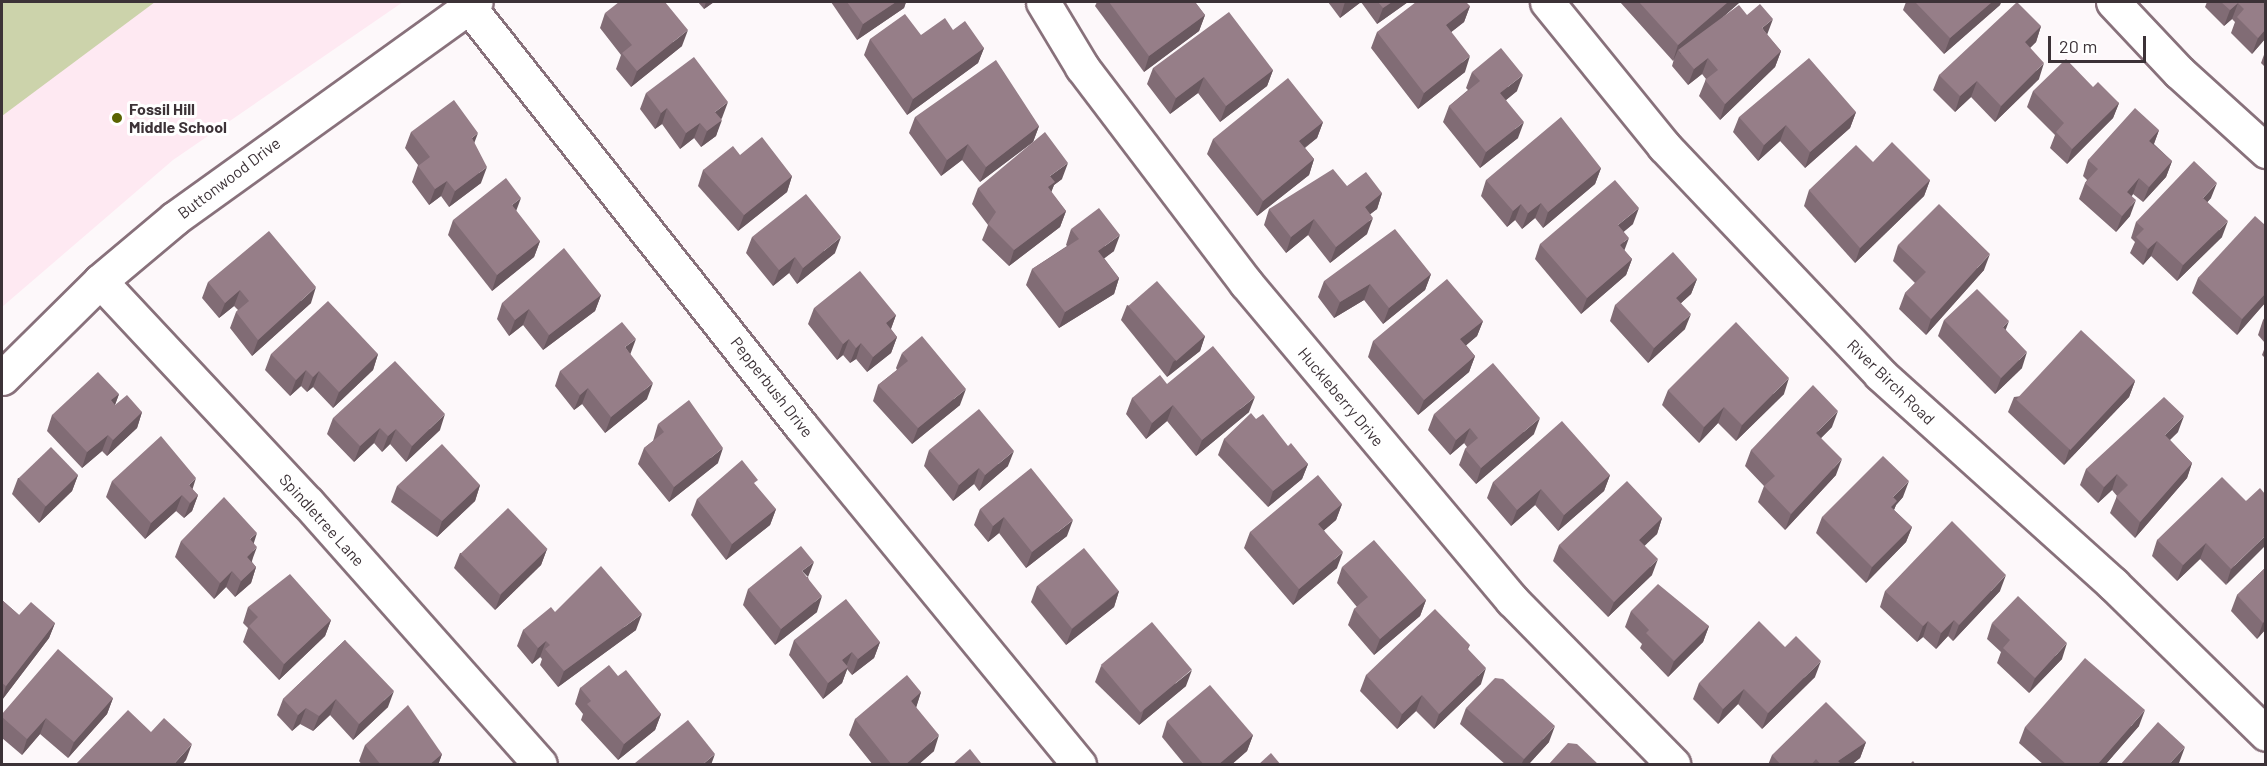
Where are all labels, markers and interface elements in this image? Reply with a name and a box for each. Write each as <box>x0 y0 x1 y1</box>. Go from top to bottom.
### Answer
scale bar <box>2051 24 2148 62</box>
text: 20 m <box>2059 35 2097 57</box>
place label: Fossil Hill Middle School <box>129 99 227 137</box>
marker: Fossil Hill Middle School <box>110 111 124 125</box>
street label: Buttonwood Drive <box>174 133 284 223</box>
street label: Pepperbush Drive <box>727 333 817 441</box>
street label: River Birch Road <box>1843 335 1939 429</box>
street label: Huckleberry Drive <box>1294 344 1388 450</box>
street label: Spindletree Lane <box>275 470 369 570</box>

